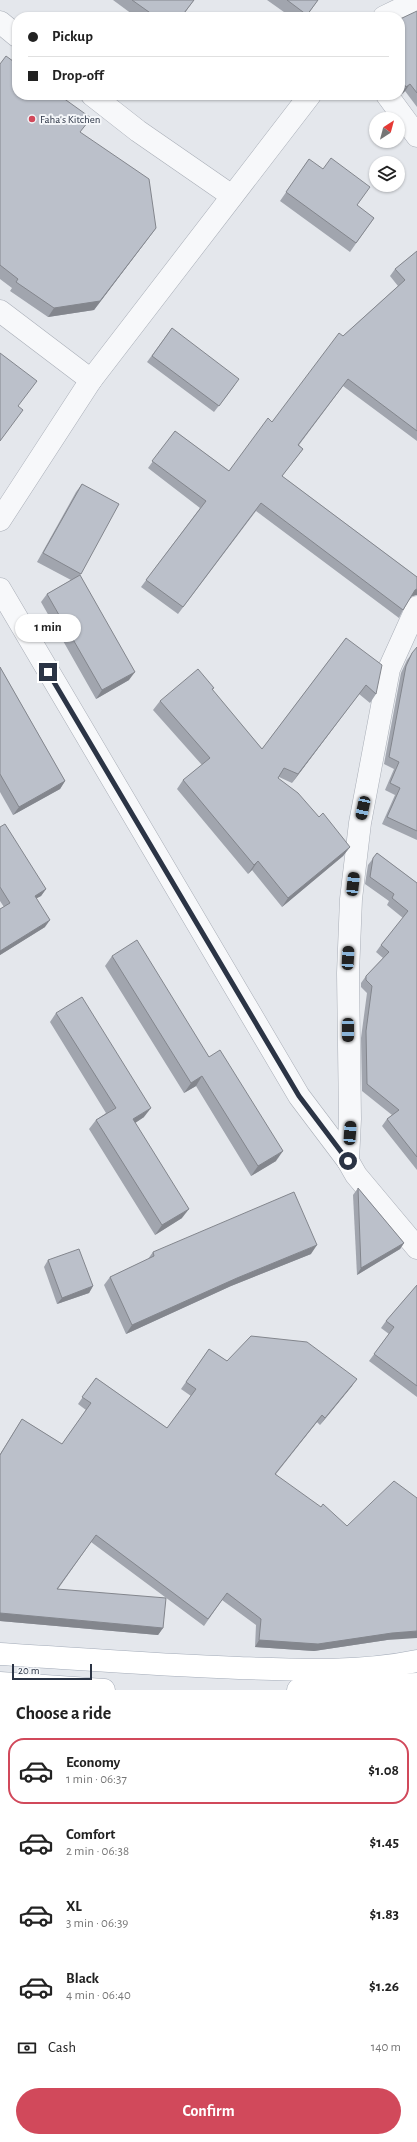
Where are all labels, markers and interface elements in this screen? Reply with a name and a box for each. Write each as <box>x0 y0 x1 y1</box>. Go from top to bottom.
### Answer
text: Pickup <box>52 29 93 44</box>
text: Drop-off <box>52 68 104 83</box>
north arrow <box>369 112 405 148</box>
map controls <box>369 112 405 192</box>
marker: Faha's Kitchen <box>27 114 37 124</box>
place label: Faha's Kitchen <box>40 114 101 125</box>
button: layers <box>369 156 405 192</box>
callout: 1 min <box>15 614 81 642</box>
text: 1 min <box>34 621 62 634</box>
route end <box>39 663 57 681</box>
car <box>355 795 371 821</box>
car <box>346 871 360 897</box>
car <box>341 946 355 970</box>
car <box>342 1018 354 1042</box>
car <box>343 1121 357 1145</box>
route start <box>339 1152 357 1170</box>
scale bar <box>12 1662 92 1681</box>
text: 20 m <box>18 1665 39 1676</box>
text: Choose a ride <box>16 1705 111 1723</box>
icon: car <box>18 1753 54 1789</box>
text: Economy <box>66 1755 120 1770</box>
text: $1.08 <box>368 1763 399 1778</box>
text: 1 min · 06:37 <box>66 1773 127 1786</box>
icon: car <box>18 1825 54 1861</box>
text: Comfort <box>66 1827 115 1842</box>
text: $1.45 <box>369 1835 399 1850</box>
text: 2 min · 06:38 <box>66 1845 129 1858</box>
icon: car <box>18 1897 54 1933</box>
text: XL <box>66 1899 82 1914</box>
text: $1.83 <box>370 1907 399 1922</box>
text: 3 min · 06:39 <box>66 1917 128 1930</box>
icon: car <box>18 1969 54 2005</box>
text: Black <box>66 1971 99 1986</box>
text: $1.26 <box>369 1979 399 1994</box>
text: 4 min · 06:40 <box>66 1989 131 2002</box>
icon: cash <box>16 2037 38 2059</box>
text: Cash <box>48 2040 76 2055</box>
text: 140 m <box>371 2041 401 2054</box>
button: Confirm <box>16 2088 401 2134</box>

